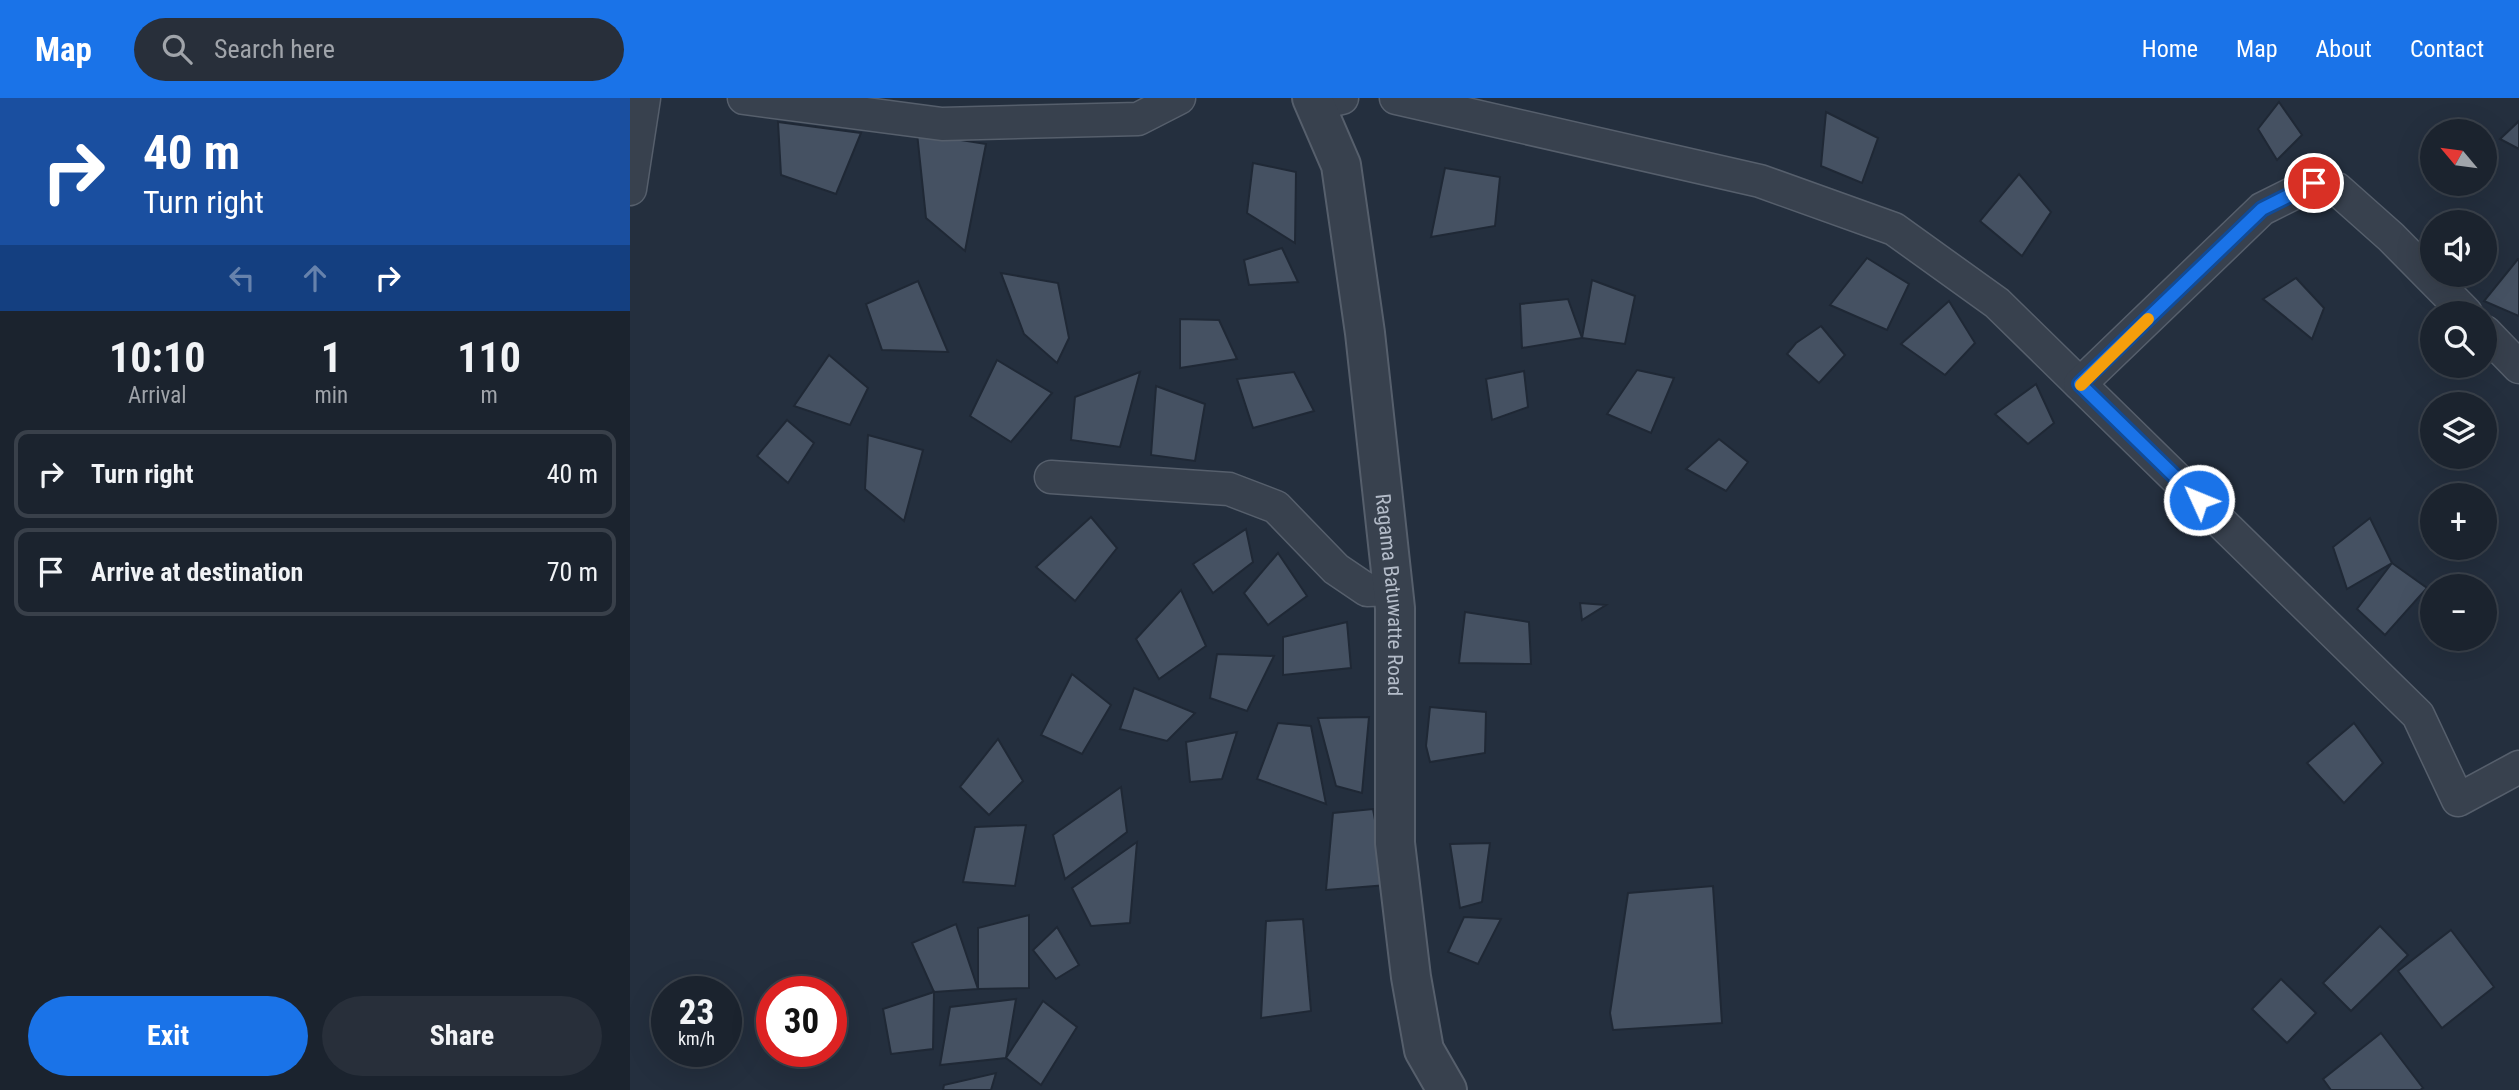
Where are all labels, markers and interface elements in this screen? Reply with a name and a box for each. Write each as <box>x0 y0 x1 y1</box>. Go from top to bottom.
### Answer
search box <box>134 18 624 81</box>
text: Map <box>35 30 92 69</box>
icon: search <box>158 30 196 68</box>
text: Search here <box>214 34 335 64</box>
text: Home <box>2142 35 2198 63</box>
text: Map <box>2236 35 2278 63</box>
text: About <box>2316 35 2372 63</box>
text: Contact <box>2410 35 2484 63</box>
north arrow <box>2420 119 2497 196</box>
map controls <box>2420 119 2497 651</box>
text: 40 m <box>143 124 240 181</box>
icon: right <box>28 126 119 217</box>
pin <box>2284 153 2344 213</box>
icon: arrive <box>2295 164 2333 202</box>
text: Turn right <box>143 183 264 221</box>
button: sound <box>2420 210 2497 287</box>
icon: left <box>223 259 261 297</box>
icon: ahead <box>296 259 334 297</box>
icon: right <box>369 259 407 297</box>
button: search <box>2420 301 2497 378</box>
text: 10:10 <box>109 333 205 382</box>
text: 1 <box>321 333 342 382</box>
text: 110 <box>457 333 521 382</box>
text: Arrival <box>128 382 186 409</box>
text: min <box>314 382 348 409</box>
text: m <box>480 382 498 409</box>
button: layers <box>2420 392 2497 469</box>
icon: right <box>32 455 70 493</box>
text: Turn right <box>91 459 193 489</box>
text: 40 m <box>547 459 598 489</box>
position arrow <box>2162 463 2236 537</box>
button: + <box>2420 483 2497 560</box>
street label: Ragama Batuwatte Road <box>1371 492 1407 696</box>
icon: arrive <box>32 553 70 591</box>
text: Arrive at destination <box>91 557 303 587</box>
text: 70 m <box>547 557 598 587</box>
button: − <box>2420 574 2497 651</box>
speed limit sign: 30 <box>756 976 847 1067</box>
text: 23 <box>679 992 714 1033</box>
button: Exit <box>28 996 308 1076</box>
button: Share <box>322 996 602 1076</box>
text: km/h <box>678 1028 715 1049</box>

